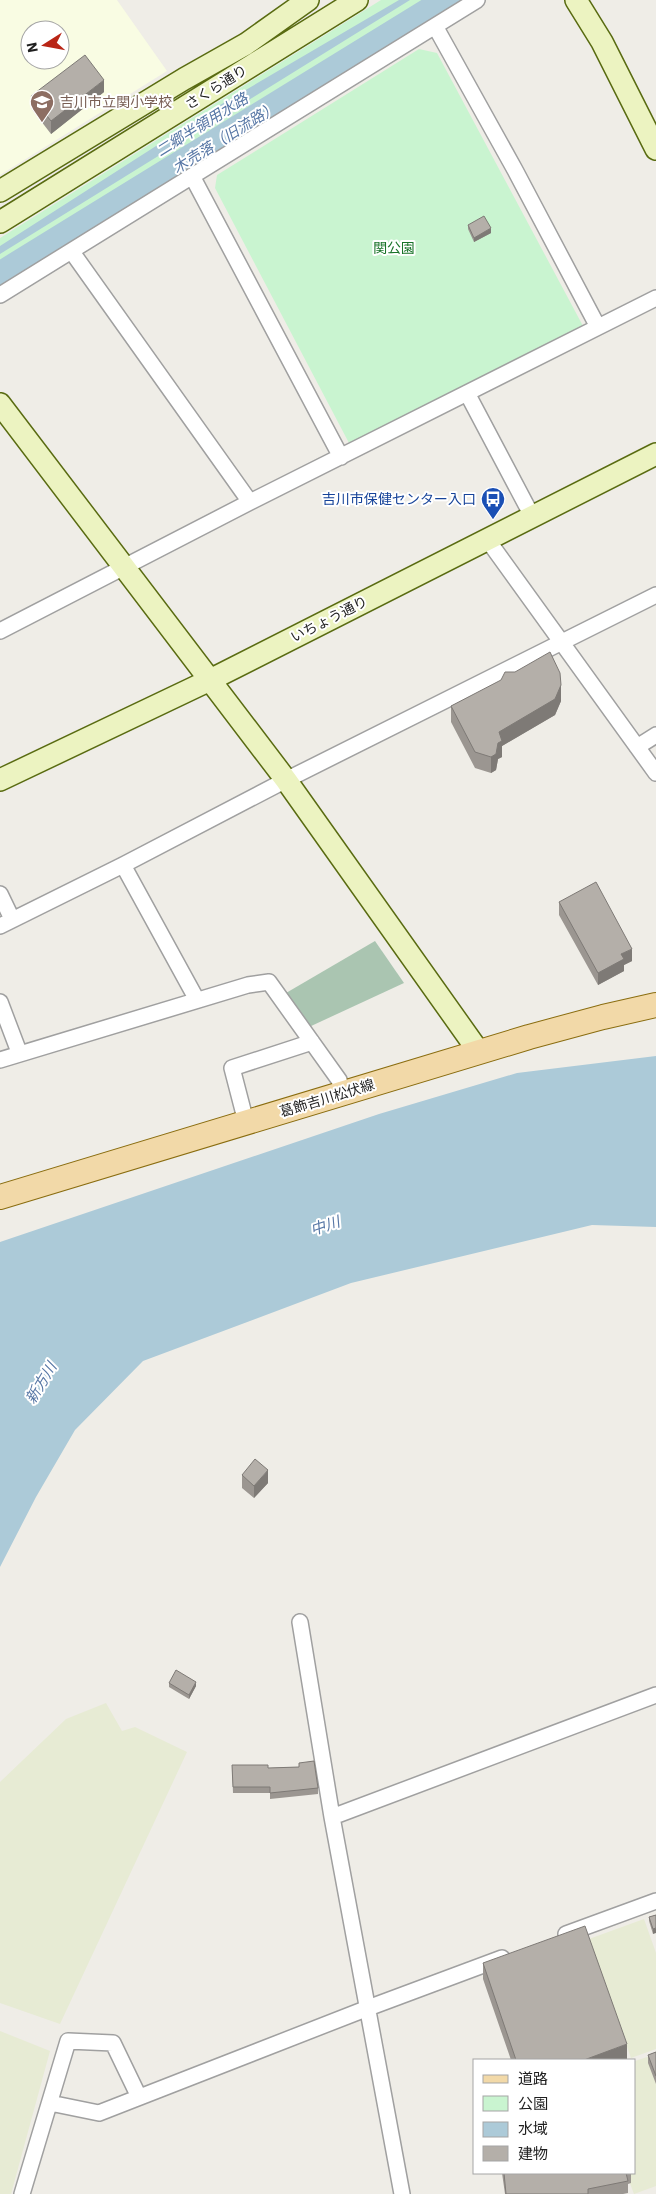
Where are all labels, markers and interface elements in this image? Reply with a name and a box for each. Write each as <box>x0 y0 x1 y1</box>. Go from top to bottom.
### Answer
north arrow <box>20 20 70 70</box>
text: N <box>22 41 42 54</box>
street label: さくら通り <box>182 61 250 113</box>
water label: 二郷半領用水路 <box>152 88 253 160</box>
school or university icon: 吉川市立関小学校 <box>29 89 55 123</box>
place label: 吉川市立関小学校 <box>60 93 172 111</box>
water label: 木売落（旧流路） <box>169 98 281 177</box>
park label: 関公園 <box>373 239 415 257</box>
bus stop icon: 吉川市保健センター入口 <box>480 486 506 520</box>
place label: 吉川市保健センター入口 <box>322 490 476 508</box>
street label: いちょう通り <box>287 592 371 646</box>
street label: 葛飾吉川松伏線 <box>278 1075 376 1121</box>
water label: 中川 <box>308 1211 344 1239</box>
water label: 新方川 <box>21 1357 61 1407</box>
legend <box>473 2059 636 2174</box>
text: 道路 <box>518 2069 548 2088</box>
text: 公園 <box>518 2094 548 2113</box>
text: 水域 <box>518 2119 548 2138</box>
text: 建物 <box>518 2144 548 2163</box>

